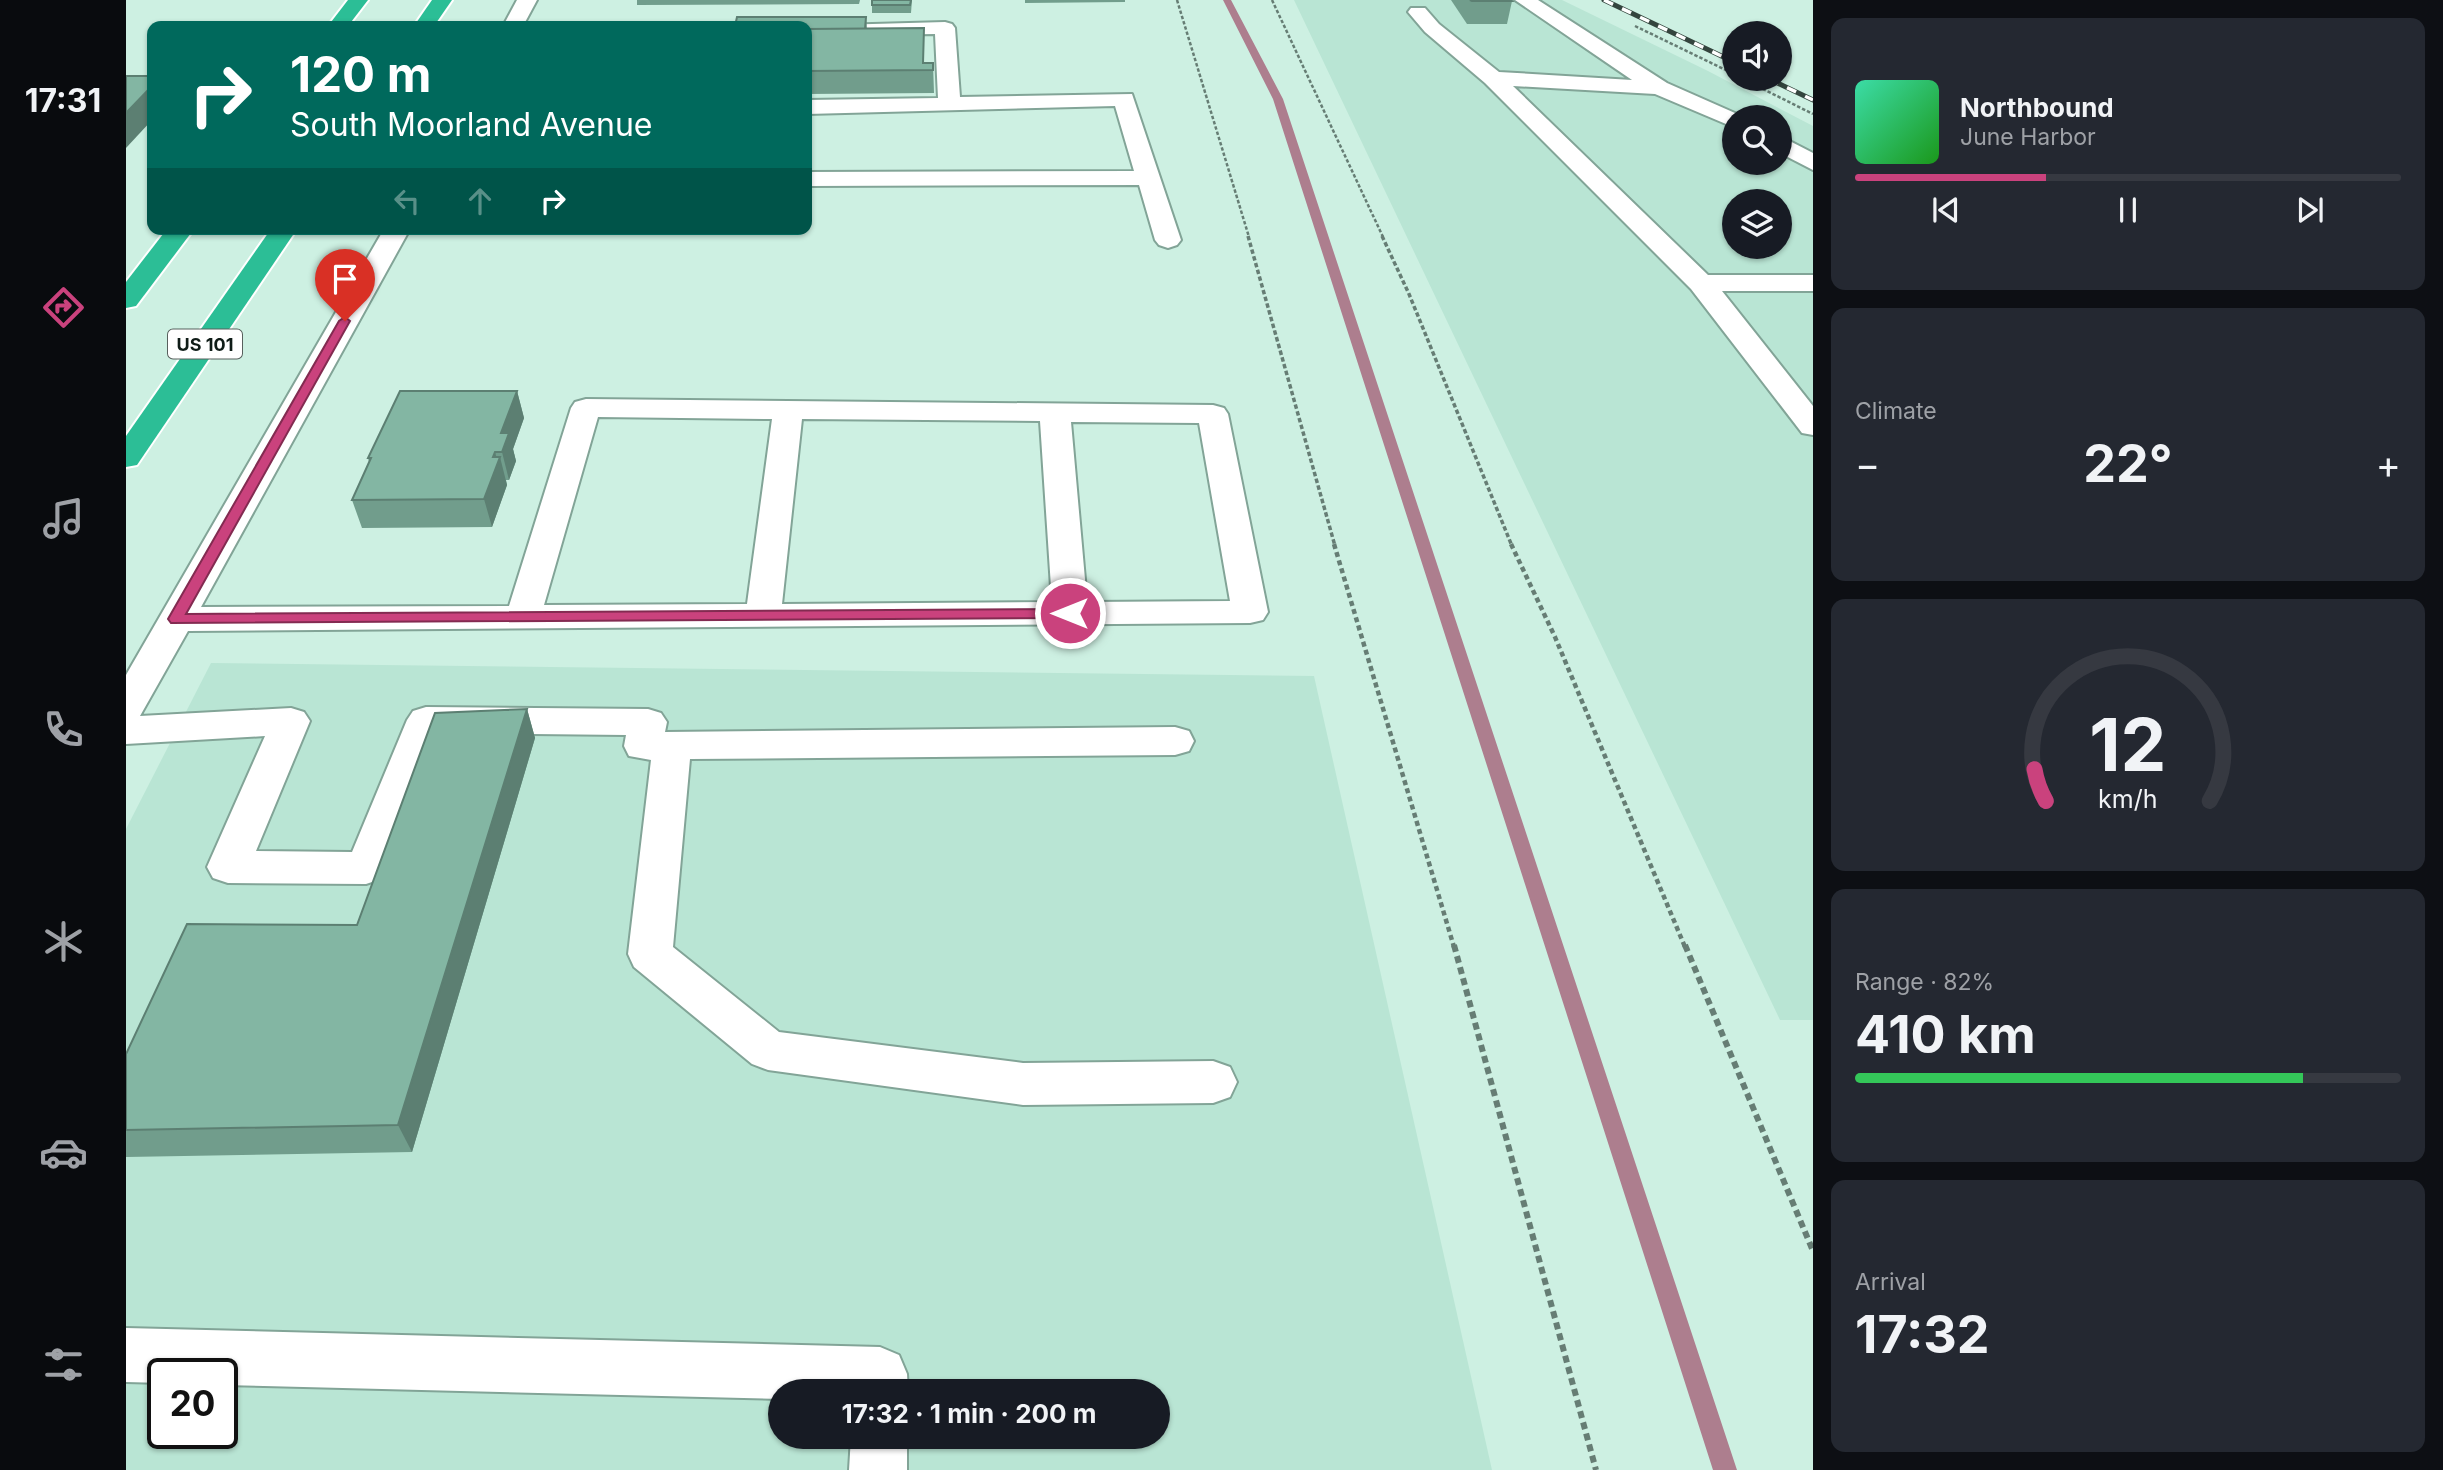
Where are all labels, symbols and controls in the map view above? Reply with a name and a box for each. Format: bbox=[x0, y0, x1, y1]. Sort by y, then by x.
map controls bbox=[1722, 21, 1792, 259]
button: sound bbox=[1722, 21, 1792, 91]
text: 120 m bbox=[290, 45, 431, 104]
icon: right bbox=[175, 49, 266, 140]
text: 17:31 bbox=[25, 81, 101, 120]
text: Northbound bbox=[1960, 92, 2114, 123]
text: South Moorland Avenue bbox=[290, 105, 652, 144]
button: search bbox=[1722, 105, 1792, 175]
text: June Harbor bbox=[1960, 123, 2096, 151]
icon: left bbox=[388, 182, 426, 220]
icon: ahead bbox=[461, 182, 499, 220]
icon: right bbox=[534, 182, 572, 220]
button: layers bbox=[1722, 189, 1792, 259]
icon: previous bbox=[1927, 191, 1965, 229]
icon: pause bbox=[2109, 191, 2147, 229]
icon: next bbox=[2291, 191, 2329, 229]
pin bbox=[315, 249, 375, 321]
icon: arrive bbox=[326, 260, 364, 298]
icon: directions bbox=[39, 283, 88, 332]
road number: US 101 bbox=[168, 330, 242, 358]
text: Climate bbox=[1855, 397, 1937, 425]
text: 22° bbox=[2083, 432, 2173, 495]
text: − bbox=[1855, 441, 1880, 487]
text: + bbox=[2376, 441, 2401, 487]
icon: music bbox=[39, 494, 88, 543]
position arrow bbox=[1033, 576, 1107, 650]
text: 12 bbox=[2089, 700, 2167, 789]
icon: phone bbox=[39, 705, 88, 754]
text: km/h bbox=[2098, 784, 2158, 814]
icon: climate bbox=[39, 917, 88, 966]
text: Range · 82% bbox=[1855, 968, 1994, 996]
text: 410 km bbox=[1855, 1003, 2036, 1066]
icon: car bbox=[39, 1128, 88, 1177]
text: Arrival bbox=[1855, 1268, 1926, 1296]
text: 17:32 bbox=[1855, 1303, 1990, 1366]
icon: filters bbox=[39, 1340, 88, 1389]
speed limit sign: 20 bbox=[147, 1358, 238, 1449]
text: 17:32 · 1 min · 200 m bbox=[842, 1398, 1096, 1429]

